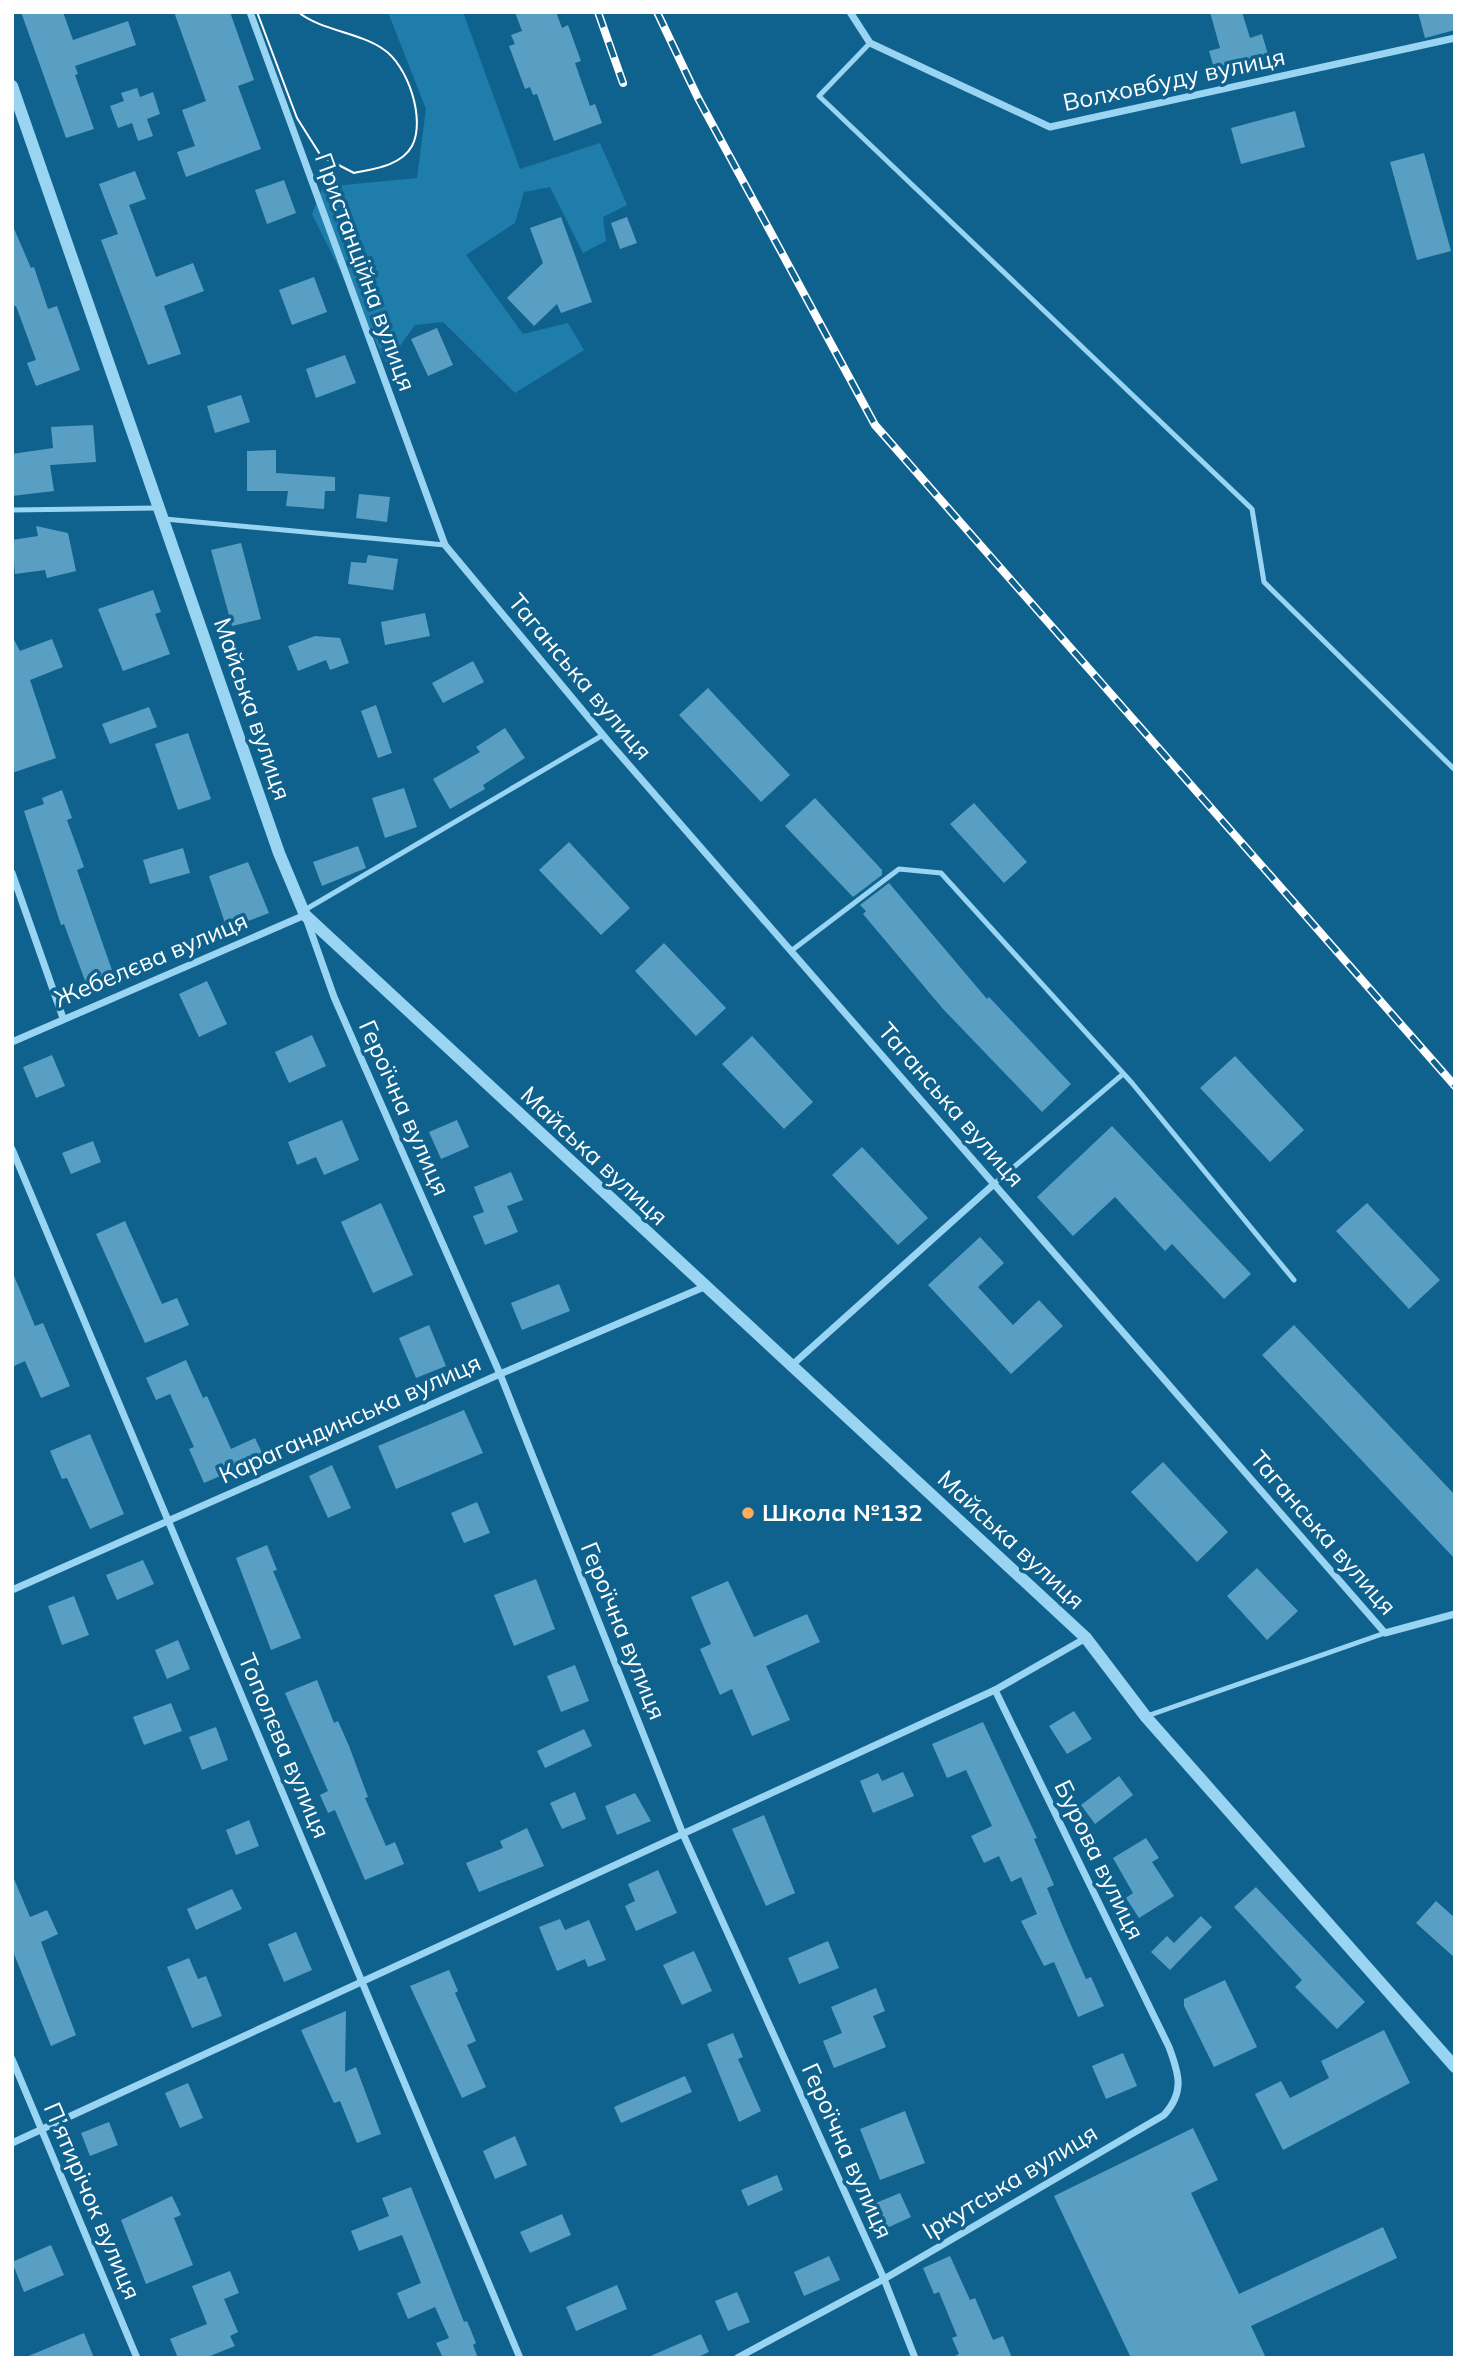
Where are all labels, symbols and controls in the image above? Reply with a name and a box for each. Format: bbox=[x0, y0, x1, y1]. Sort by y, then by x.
street label: Волховбуду вулиця bbox=[1060, 41, 1288, 117]
street label: Пристанційна вулиця bbox=[309, 148, 423, 395]
street label: Таганська вулиця bbox=[502, 587, 659, 766]
street label: Майська вулиця bbox=[208, 614, 298, 804]
street label: Жебелєва вулиця bbox=[49, 905, 252, 1013]
street label: Героїчна вулиця bbox=[353, 1015, 457, 1200]
street label: Таганська вулиця bbox=[872, 1016, 1031, 1193]
street label: Майська вулиця bbox=[515, 1079, 675, 1231]
street label: Карагандинська вулиця bbox=[214, 1347, 485, 1489]
street label: Таганська вулиця bbox=[1244, 1444, 1403, 1621]
street label: Майська вулиця bbox=[932, 1463, 1092, 1615]
place label: Школа №132 bbox=[762, 1497, 923, 1527]
marker: Школа №132 bbox=[740, 1505, 756, 1521]
street label: Героїчна вулиця bbox=[575, 1537, 673, 1724]
street label: Тополєва вулиця bbox=[233, 1649, 337, 1842]
street label: Бурова вулиця bbox=[1048, 1775, 1152, 1944]
street label: Героїчна вулиця bbox=[796, 2058, 900, 2243]
street label: П’ятирічок вулиця bbox=[38, 2097, 148, 2304]
street label: Іркутська вулиця bbox=[917, 2117, 1102, 2245]

